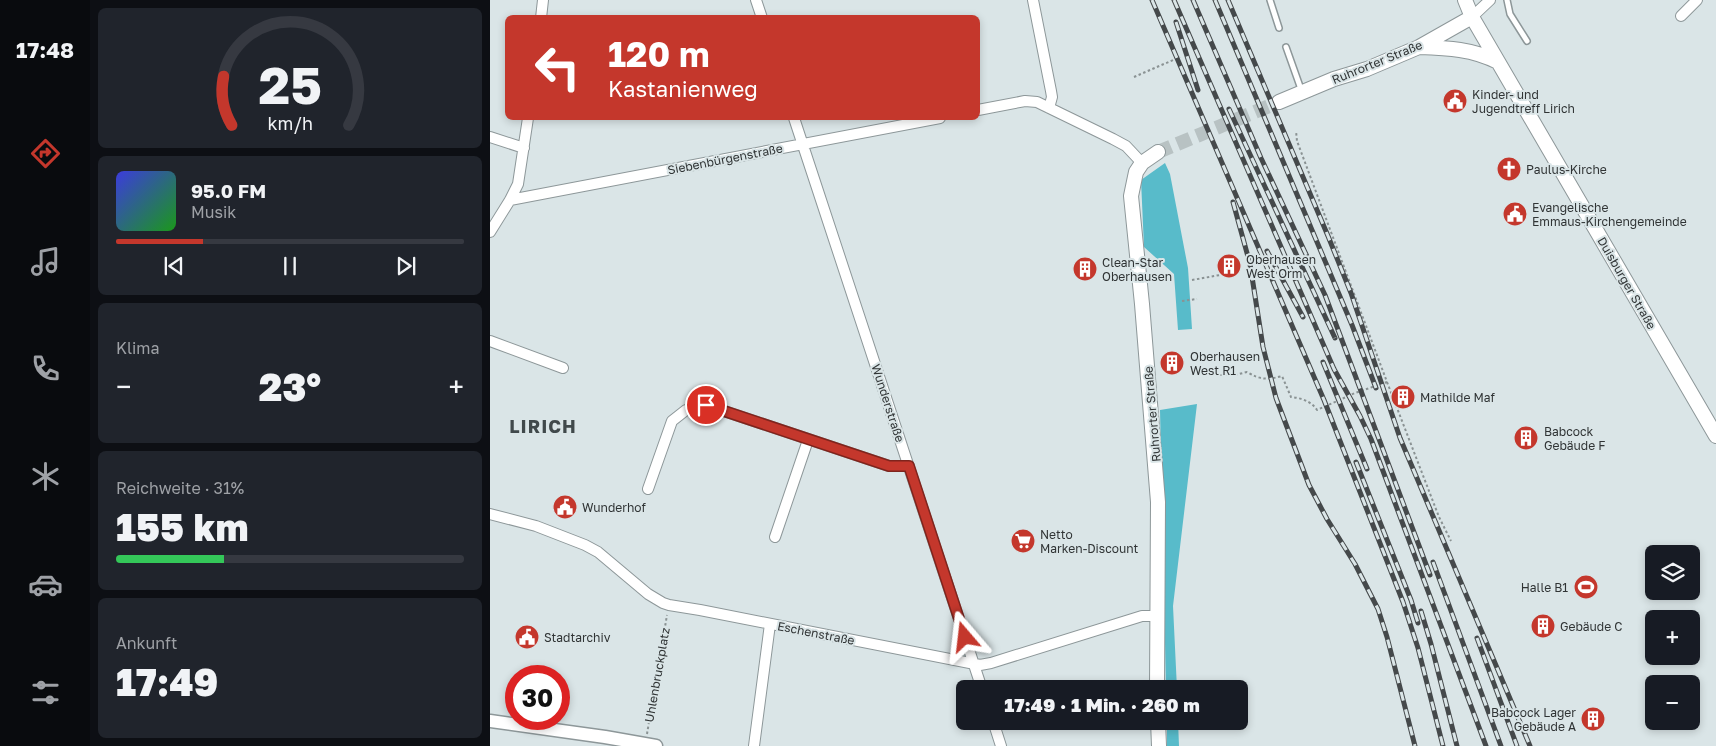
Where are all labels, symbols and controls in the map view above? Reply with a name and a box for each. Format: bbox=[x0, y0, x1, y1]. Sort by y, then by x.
text: 120 m bbox=[608, 33, 710, 75]
icon: left bbox=[525, 35, 590, 100]
text: 17:48 bbox=[16, 36, 74, 63]
street label: Ruhrorter Straße bbox=[1330, 37, 1424, 87]
text: 25 bbox=[258, 53, 322, 115]
text: Kastanienweg bbox=[608, 75, 758, 102]
place label: Kinder- und Jugendtreff Lirich bbox=[1472, 87, 1575, 116]
public building icon: Kinder- und Jugendtreff Lirich bbox=[1442, 88, 1468, 114]
text: km/h bbox=[267, 112, 313, 134]
icon: directions bbox=[28, 136, 63, 171]
street label: Siebenbürgenstraße bbox=[666, 140, 784, 178]
church icon: Paulus-Kirche bbox=[1496, 156, 1522, 182]
place label: Paulus-Kirche bbox=[1526, 162, 1607, 177]
text: 95.0 FM bbox=[191, 179, 266, 202]
place label: Evangelische Emmaus-Kirchengemeinde bbox=[1532, 200, 1687, 229]
public building icon: Evangelische Emmaus-Kirchengemeinde bbox=[1502, 201, 1528, 227]
text: Musik bbox=[191, 202, 236, 222]
street label: Duisburger Straße bbox=[1595, 234, 1660, 332]
icon: music bbox=[28, 244, 63, 279]
icon: previous bbox=[160, 252, 188, 280]
icon: pause bbox=[276, 252, 304, 280]
icon: next bbox=[392, 252, 420, 280]
place label: Oberhausen West Orm bbox=[1246, 252, 1316, 281]
building icon: Oberhausen West Orm bbox=[1216, 253, 1242, 279]
place label: Clean-Star Oberhausen bbox=[1102, 255, 1172, 284]
building icon: Clean-Star Oberhausen bbox=[1072, 256, 1098, 282]
text: Klima bbox=[116, 338, 160, 358]
place label: Oberhausen West R1 bbox=[1190, 349, 1260, 378]
building icon: Oberhausen West R1 bbox=[1159, 350, 1185, 376]
icon: phone bbox=[28, 351, 63, 386]
street label: Wunderstraße bbox=[868, 362, 908, 444]
text: 23° bbox=[259, 364, 321, 409]
street label: Ruhrorter Straße bbox=[1140, 365, 1164, 463]
text: − bbox=[116, 370, 131, 403]
text: + bbox=[449, 370, 464, 403]
pin bbox=[685, 384, 727, 426]
building icon: Mathilde Maf bbox=[1390, 384, 1416, 410]
place label: Mathilde Maf bbox=[1420, 390, 1496, 405]
icon: arrive bbox=[692, 391, 720, 419]
district label: LIRICH bbox=[509, 415, 577, 437]
place label: Babcock Gebäude F bbox=[1544, 424, 1605, 453]
building icon: Babcock Gebäude F bbox=[1513, 425, 1539, 451]
icon: climate bbox=[28, 459, 63, 494]
text: Reichweite · 31% bbox=[116, 478, 244, 498]
public building icon: Wunderhof bbox=[552, 494, 578, 520]
place label: Wunderhof bbox=[582, 500, 646, 515]
text: 155 km bbox=[116, 504, 248, 549]
place label: Netto Marken-Discount bbox=[1040, 527, 1138, 556]
supermarket icon: Netto Marken-Discount bbox=[1010, 528, 1036, 554]
map controls bbox=[1645, 545, 1700, 730]
button: layers bbox=[1645, 545, 1700, 600]
icon: car bbox=[28, 567, 63, 602]
sports icon: Halle B1 bbox=[1573, 574, 1599, 600]
place label: Halle B1 bbox=[1521, 580, 1568, 595]
position arrow bbox=[938, 610, 990, 662]
button: + bbox=[1645, 610, 1700, 665]
building icon: Gebäude C bbox=[1530, 613, 1556, 639]
street label: Eschenstraße bbox=[776, 618, 856, 648]
place label: Gebäude C bbox=[1560, 619, 1622, 634]
public building icon: Stadtarchiv bbox=[514, 624, 540, 650]
street label: Uhlenbruckplatz bbox=[641, 626, 673, 724]
place label: Stadtarchiv bbox=[544, 630, 611, 645]
text: Ankunft bbox=[116, 633, 178, 653]
text: 17:49 bbox=[116, 659, 218, 704]
speed limit sign: 30 bbox=[505, 665, 570, 730]
icon: filters bbox=[28, 675, 63, 710]
button: − bbox=[1645, 675, 1700, 730]
text: 17:49 · 1 Min. · 260 m bbox=[1004, 693, 1200, 716]
place label: Babcock Lager Gebäude A bbox=[1491, 705, 1576, 734]
building icon: Babcock Lager Gebäude A bbox=[1580, 706, 1606, 732]

